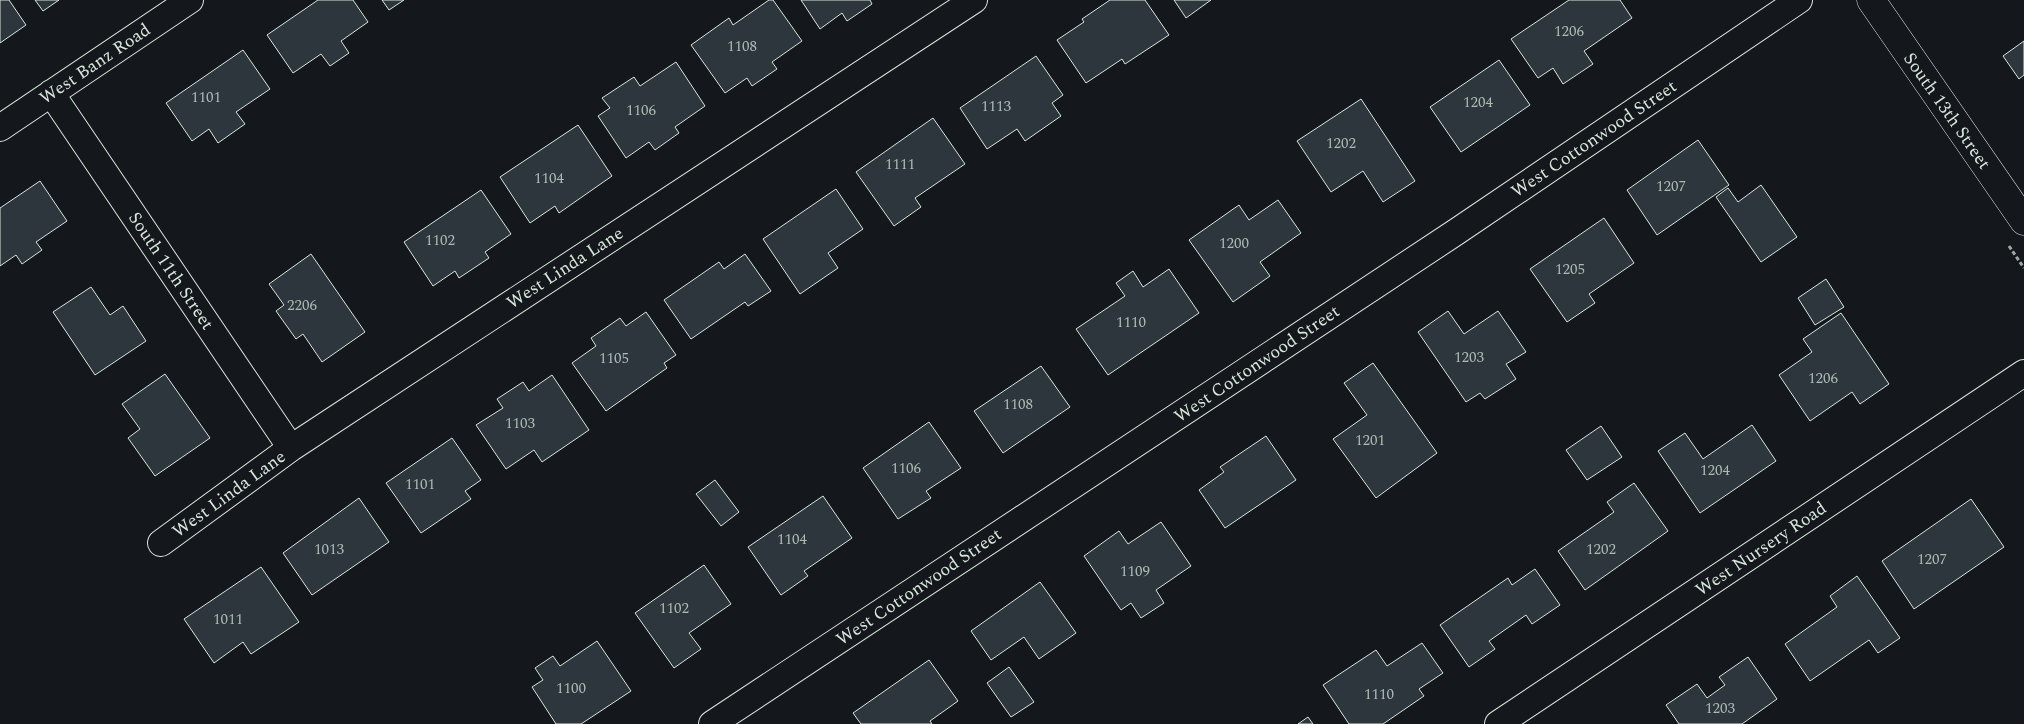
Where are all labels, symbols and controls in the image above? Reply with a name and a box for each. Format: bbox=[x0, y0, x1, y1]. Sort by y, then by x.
street label: West Banz Road bbox=[34, 17, 156, 111]
house number: 1206 bbox=[1554, 20, 1584, 43]
house number: 1108 bbox=[727, 35, 757, 58]
street label: South 13th Street bbox=[1896, 47, 1998, 175]
street label: West Cottonwood Street bbox=[1506, 73, 1682, 205]
house number: 1101 bbox=[191, 86, 221, 109]
house number: 1204 bbox=[1463, 91, 1493, 114]
house number: 1113 bbox=[981, 95, 1011, 118]
house number: 1106 bbox=[626, 99, 656, 122]
house number: 1202 bbox=[1326, 132, 1356, 155]
house number: 1111 bbox=[885, 153, 915, 176]
house number: 1104 bbox=[534, 167, 564, 190]
house number: 1207 bbox=[1656, 175, 1686, 198]
street label: South 11th Street bbox=[121, 206, 221, 336]
street label: West Linda Lane bbox=[501, 220, 629, 316]
house number: 1102 bbox=[425, 229, 455, 252]
house number: 1200 bbox=[1219, 232, 1249, 255]
house number: 1205 bbox=[1555, 258, 1585, 281]
house number: 2206 bbox=[287, 294, 317, 317]
street label: West Cottonwood Street bbox=[1169, 298, 1345, 430]
house number: 1110 bbox=[1116, 311, 1146, 334]
house number: 1203 bbox=[1454, 346, 1484, 369]
house number: 1105 bbox=[599, 347, 629, 370]
house number: 1206 bbox=[1808, 367, 1838, 390]
house number: 1108 bbox=[1003, 393, 1033, 416]
house number: 1103 bbox=[505, 412, 535, 435]
house number: 1201 bbox=[1355, 429, 1385, 452]
street label: West Linda Lane bbox=[167, 443, 291, 545]
house number: 1106 bbox=[891, 457, 921, 480]
house number: 1204 bbox=[1700, 459, 1730, 482]
house number: 1101 bbox=[405, 473, 435, 496]
street label: West Nursery Road bbox=[1690, 495, 1832, 603]
street label: West Cottonwood Street bbox=[831, 521, 1007, 653]
house number: 1104 bbox=[777, 528, 807, 551]
house number: 1013 bbox=[314, 538, 344, 561]
house number: 1202 bbox=[1586, 538, 1616, 561]
house number: 1207 bbox=[1917, 548, 1947, 571]
house number: 1109 bbox=[1120, 560, 1150, 583]
house number: 1102 bbox=[659, 597, 689, 620]
house number: 1011 bbox=[213, 608, 243, 631]
house number: 1100 bbox=[556, 677, 586, 700]
house number: 1110 bbox=[1364, 683, 1394, 706]
house number: 1203 bbox=[1705, 697, 1735, 720]

